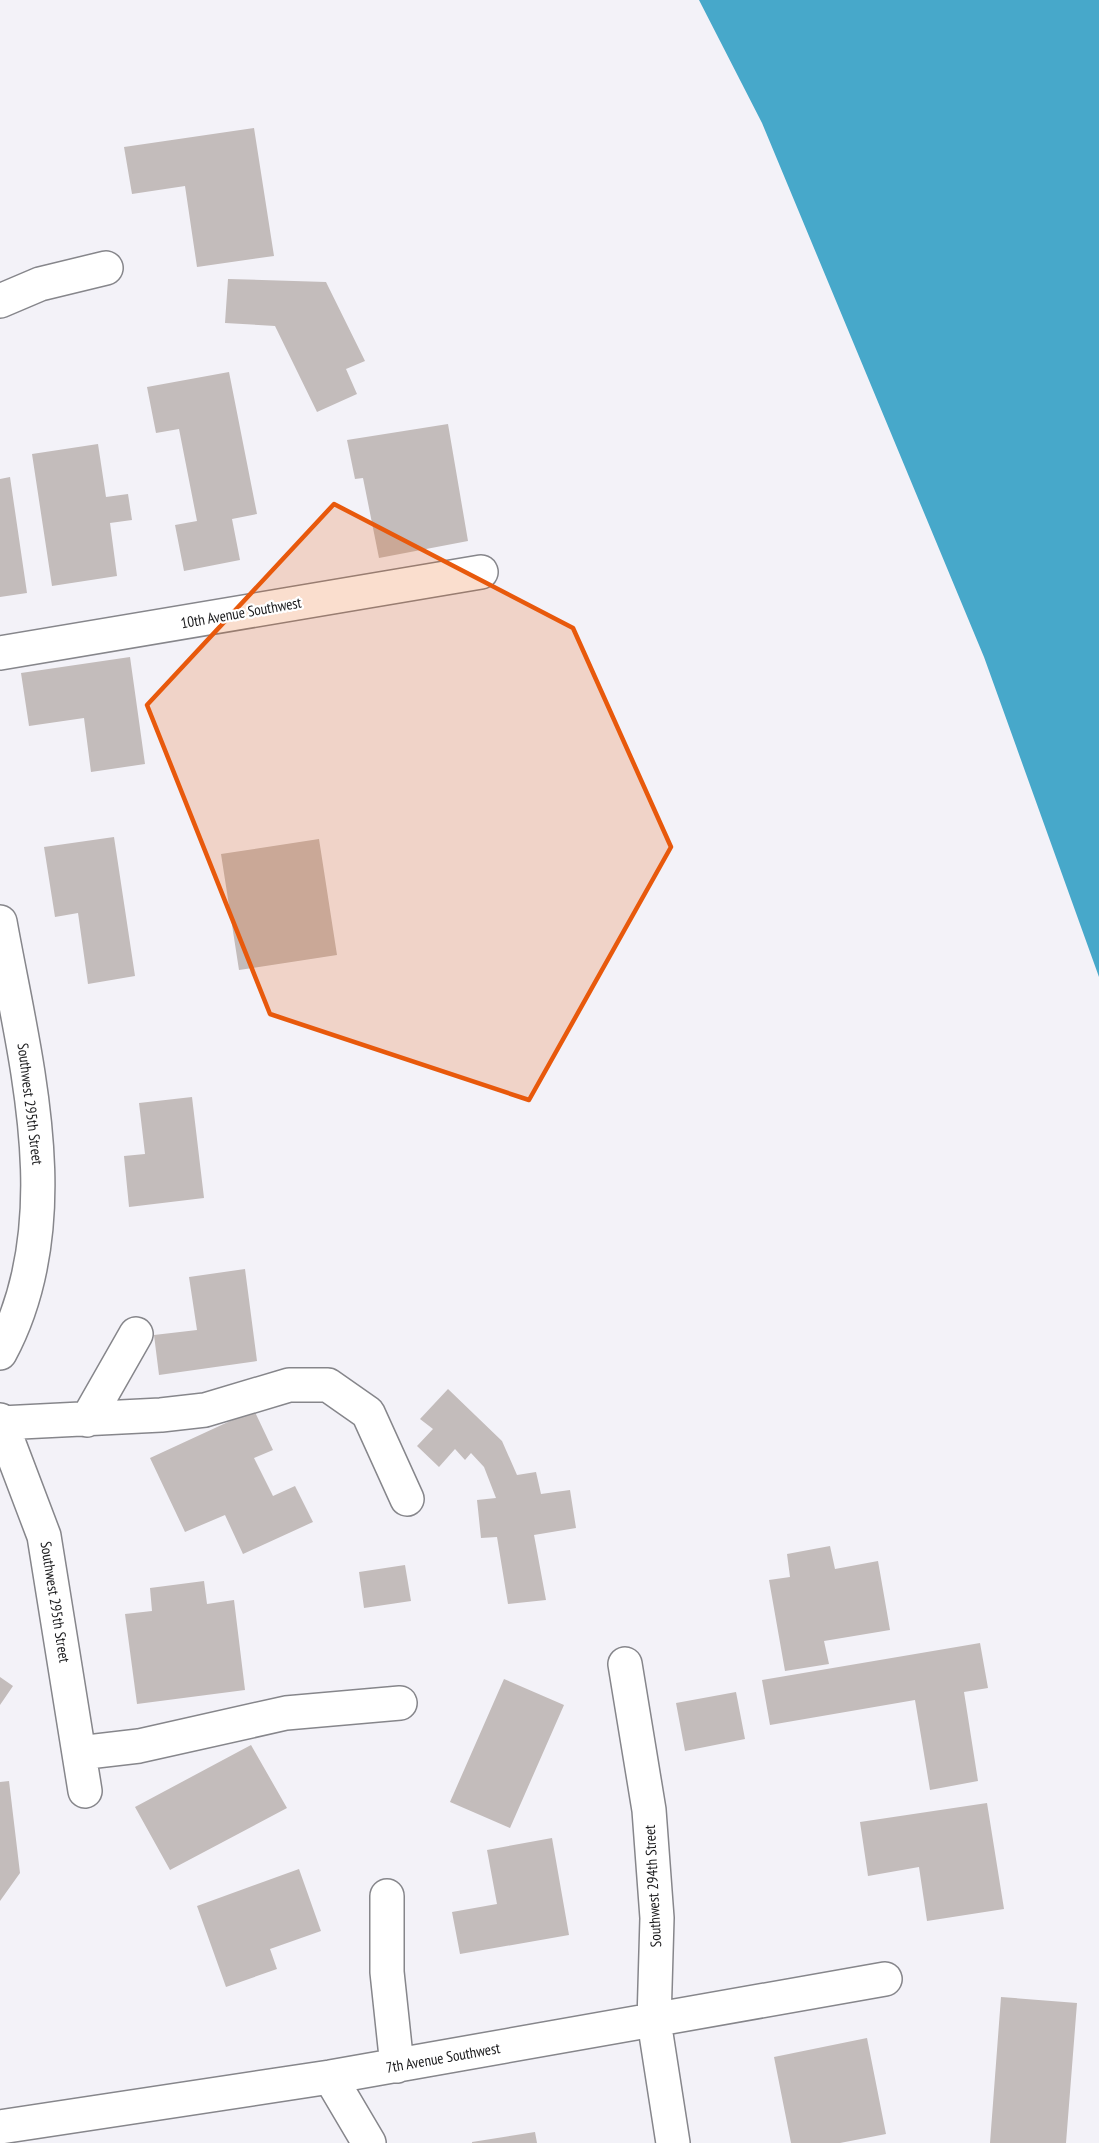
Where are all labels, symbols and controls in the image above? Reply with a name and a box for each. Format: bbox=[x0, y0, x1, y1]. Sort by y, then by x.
street label: 10th Avenue Southwest bbox=[179, 593, 303, 632]
street label: Southwest 295th Street bbox=[14, 1042, 47, 1166]
street label: Southwest 295th Street bbox=[37, 1540, 74, 1664]
street label: Southwest 294th Street bbox=[640, 1824, 665, 1948]
street label: 7th Avenue Southwest bbox=[384, 2038, 501, 2077]

